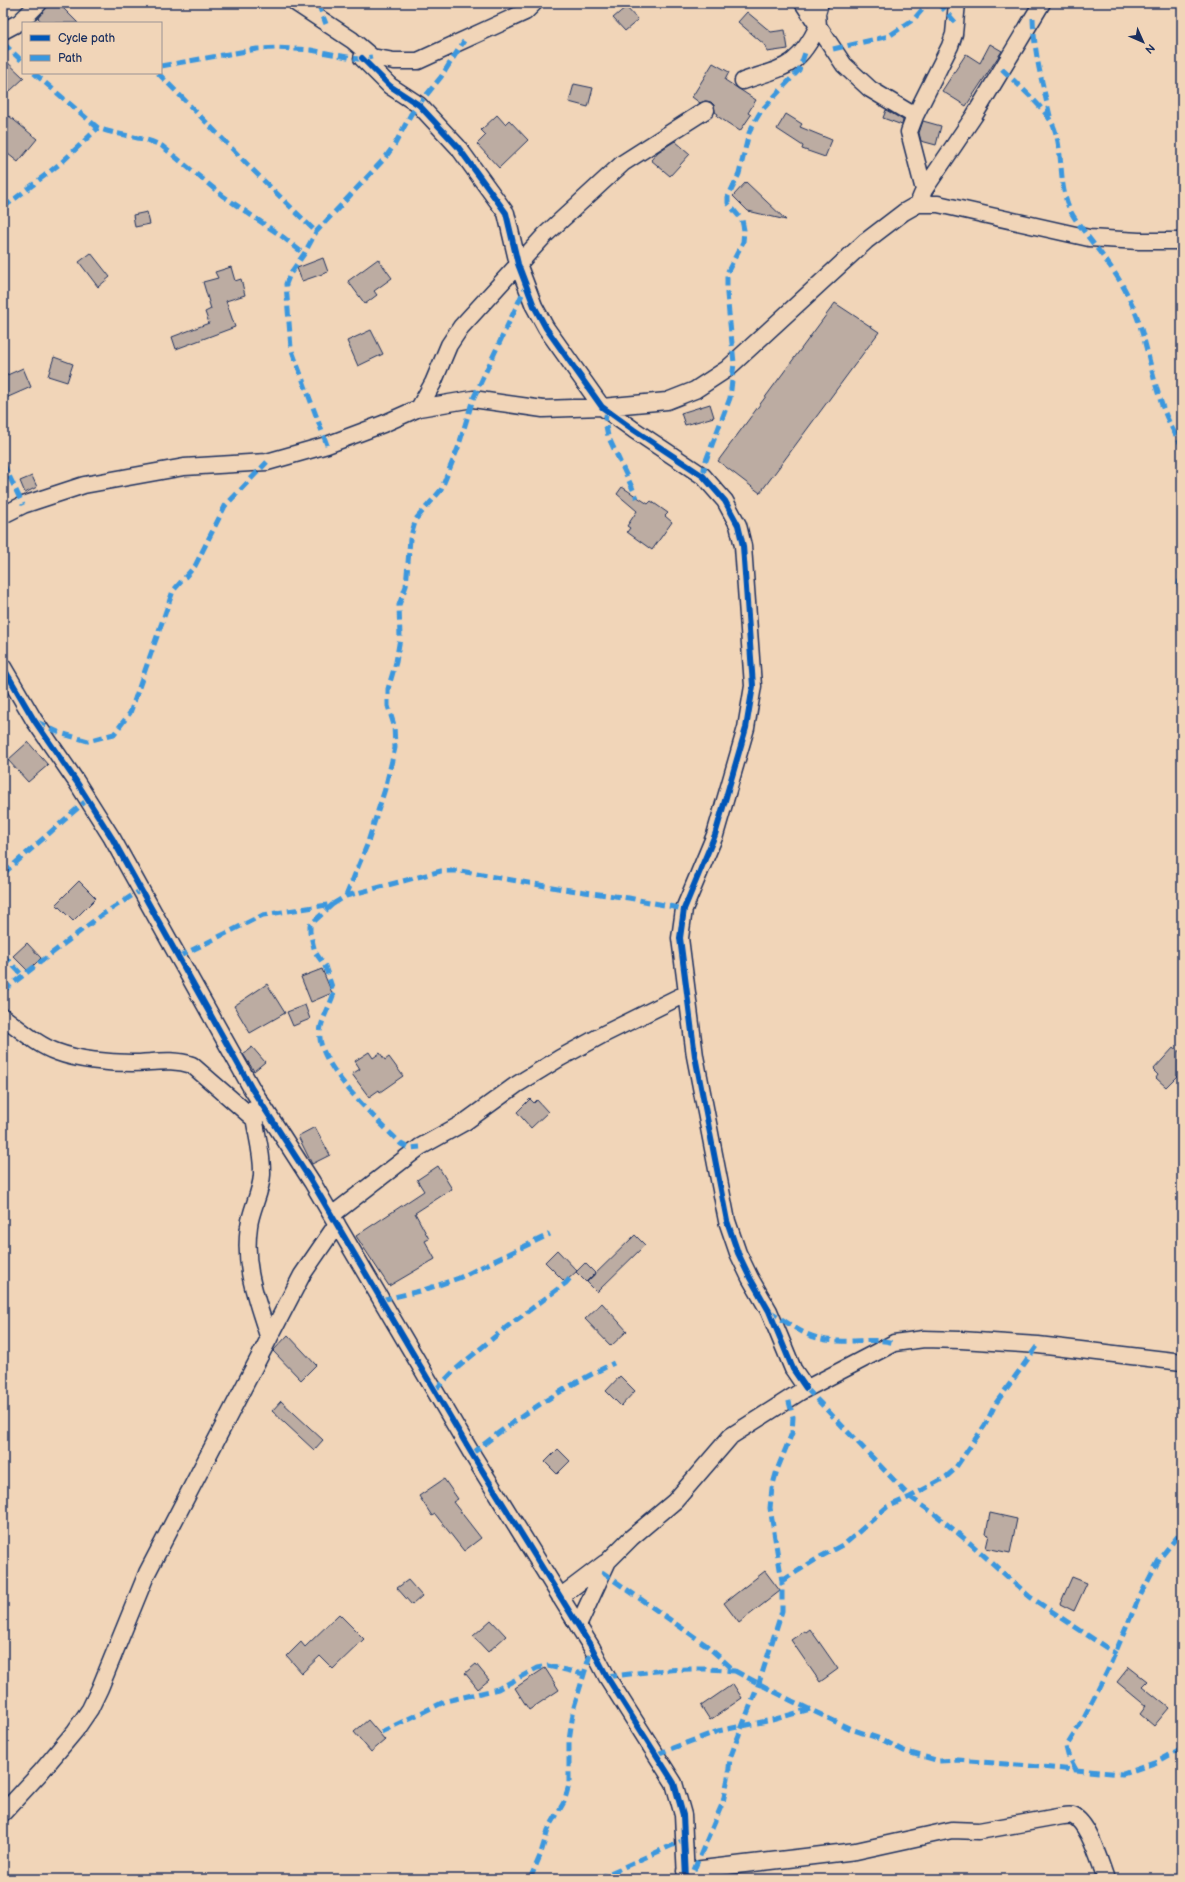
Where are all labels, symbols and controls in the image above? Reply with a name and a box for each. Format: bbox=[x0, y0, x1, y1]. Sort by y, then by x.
legend bbox=[22, 22, 162, 74]
north arrow bbox=[1123, 22, 1163, 62]
text: Cycle path bbox=[58, 31, 115, 46]
text: N bbox=[1142, 41, 1157, 56]
text: Path bbox=[58, 51, 83, 66]

